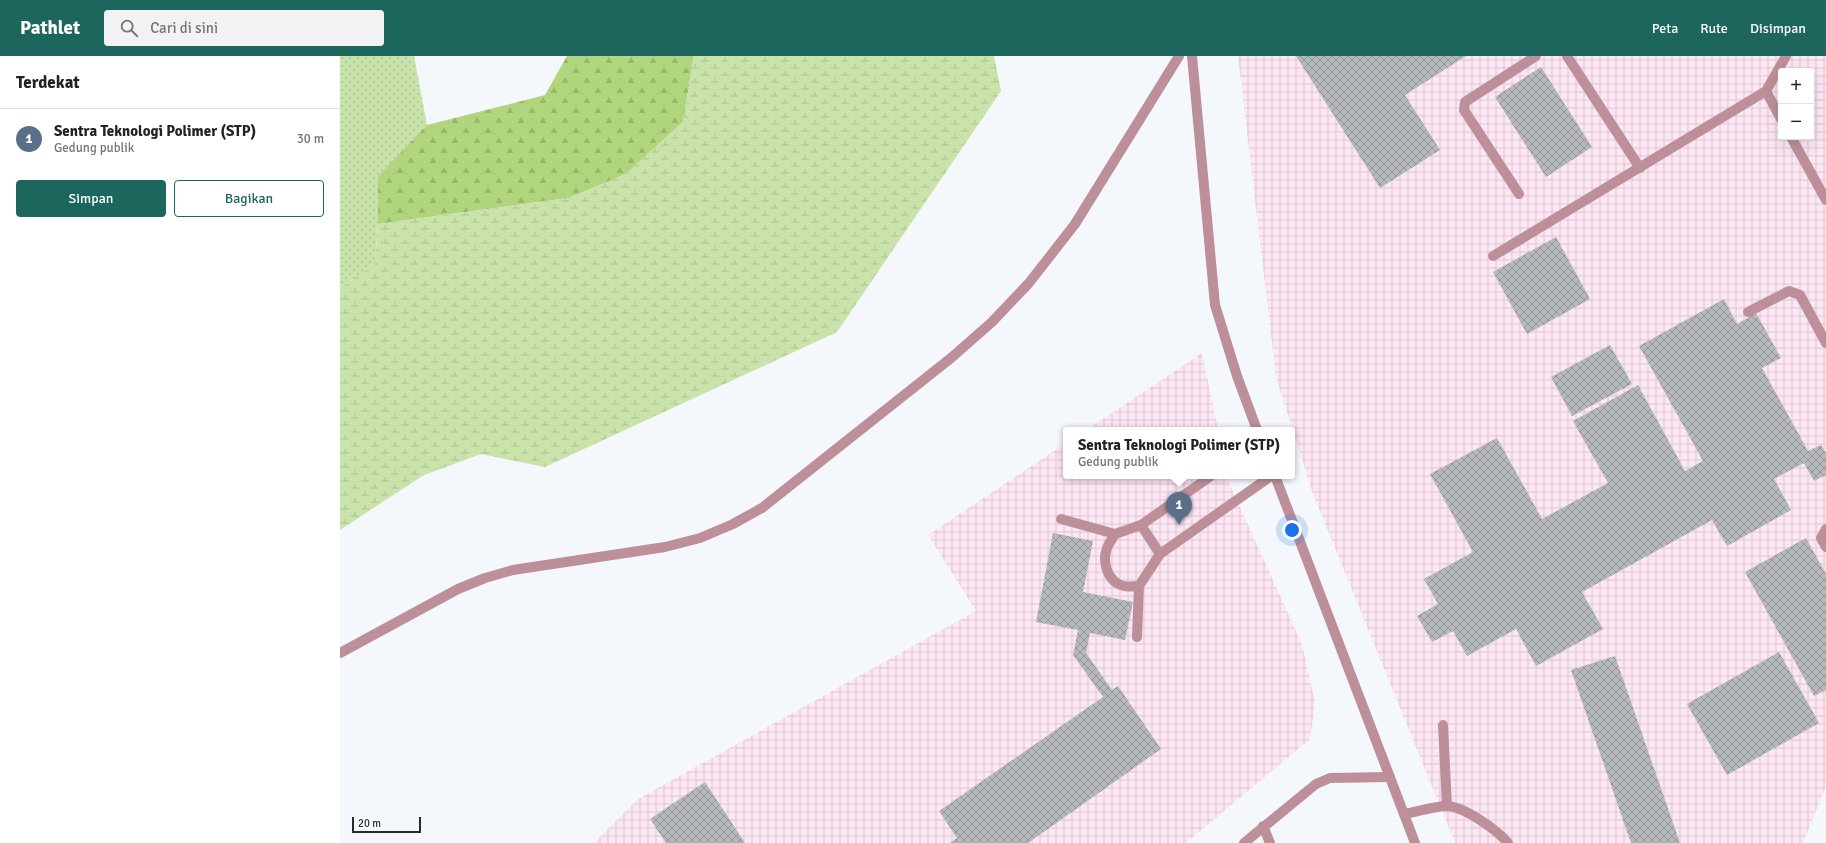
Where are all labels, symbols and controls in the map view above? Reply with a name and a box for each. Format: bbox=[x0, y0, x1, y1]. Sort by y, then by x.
search box bbox=[104, 10, 384, 46]
text: Pathlet bbox=[20, 16, 80, 40]
icon: search bbox=[118, 17, 140, 39]
text: Cari di sini bbox=[150, 19, 218, 37]
text: Peta bbox=[1652, 20, 1678, 37]
text: Rute bbox=[1700, 20, 1728, 37]
text: Disimpan bbox=[1750, 20, 1806, 37]
map controls bbox=[1778, 68, 1814, 140]
button: + bbox=[1778, 68, 1814, 104]
text: Terdekat bbox=[16, 72, 80, 93]
button: − bbox=[1778, 104, 1814, 140]
text: Sentra Teknologi Polimer (STP) bbox=[54, 122, 256, 140]
text: 1 bbox=[25, 131, 33, 147]
text: 30 m bbox=[297, 131, 324, 147]
text: Gedung publik bbox=[54, 140, 134, 156]
button: Simpan bbox=[16, 180, 166, 217]
button: Bagikan bbox=[174, 180, 324, 217]
popup bbox=[1063, 427, 1295, 479]
text: Sentra Teknologi Polimer (STP) bbox=[1078, 436, 1280, 454]
text: Gedung publik bbox=[1078, 454, 1158, 470]
pin: 1 bbox=[1166, 492, 1192, 525]
your location bbox=[1282, 520, 1302, 540]
scale bar bbox=[352, 815, 421, 834]
text: 20 m bbox=[358, 817, 381, 830]

